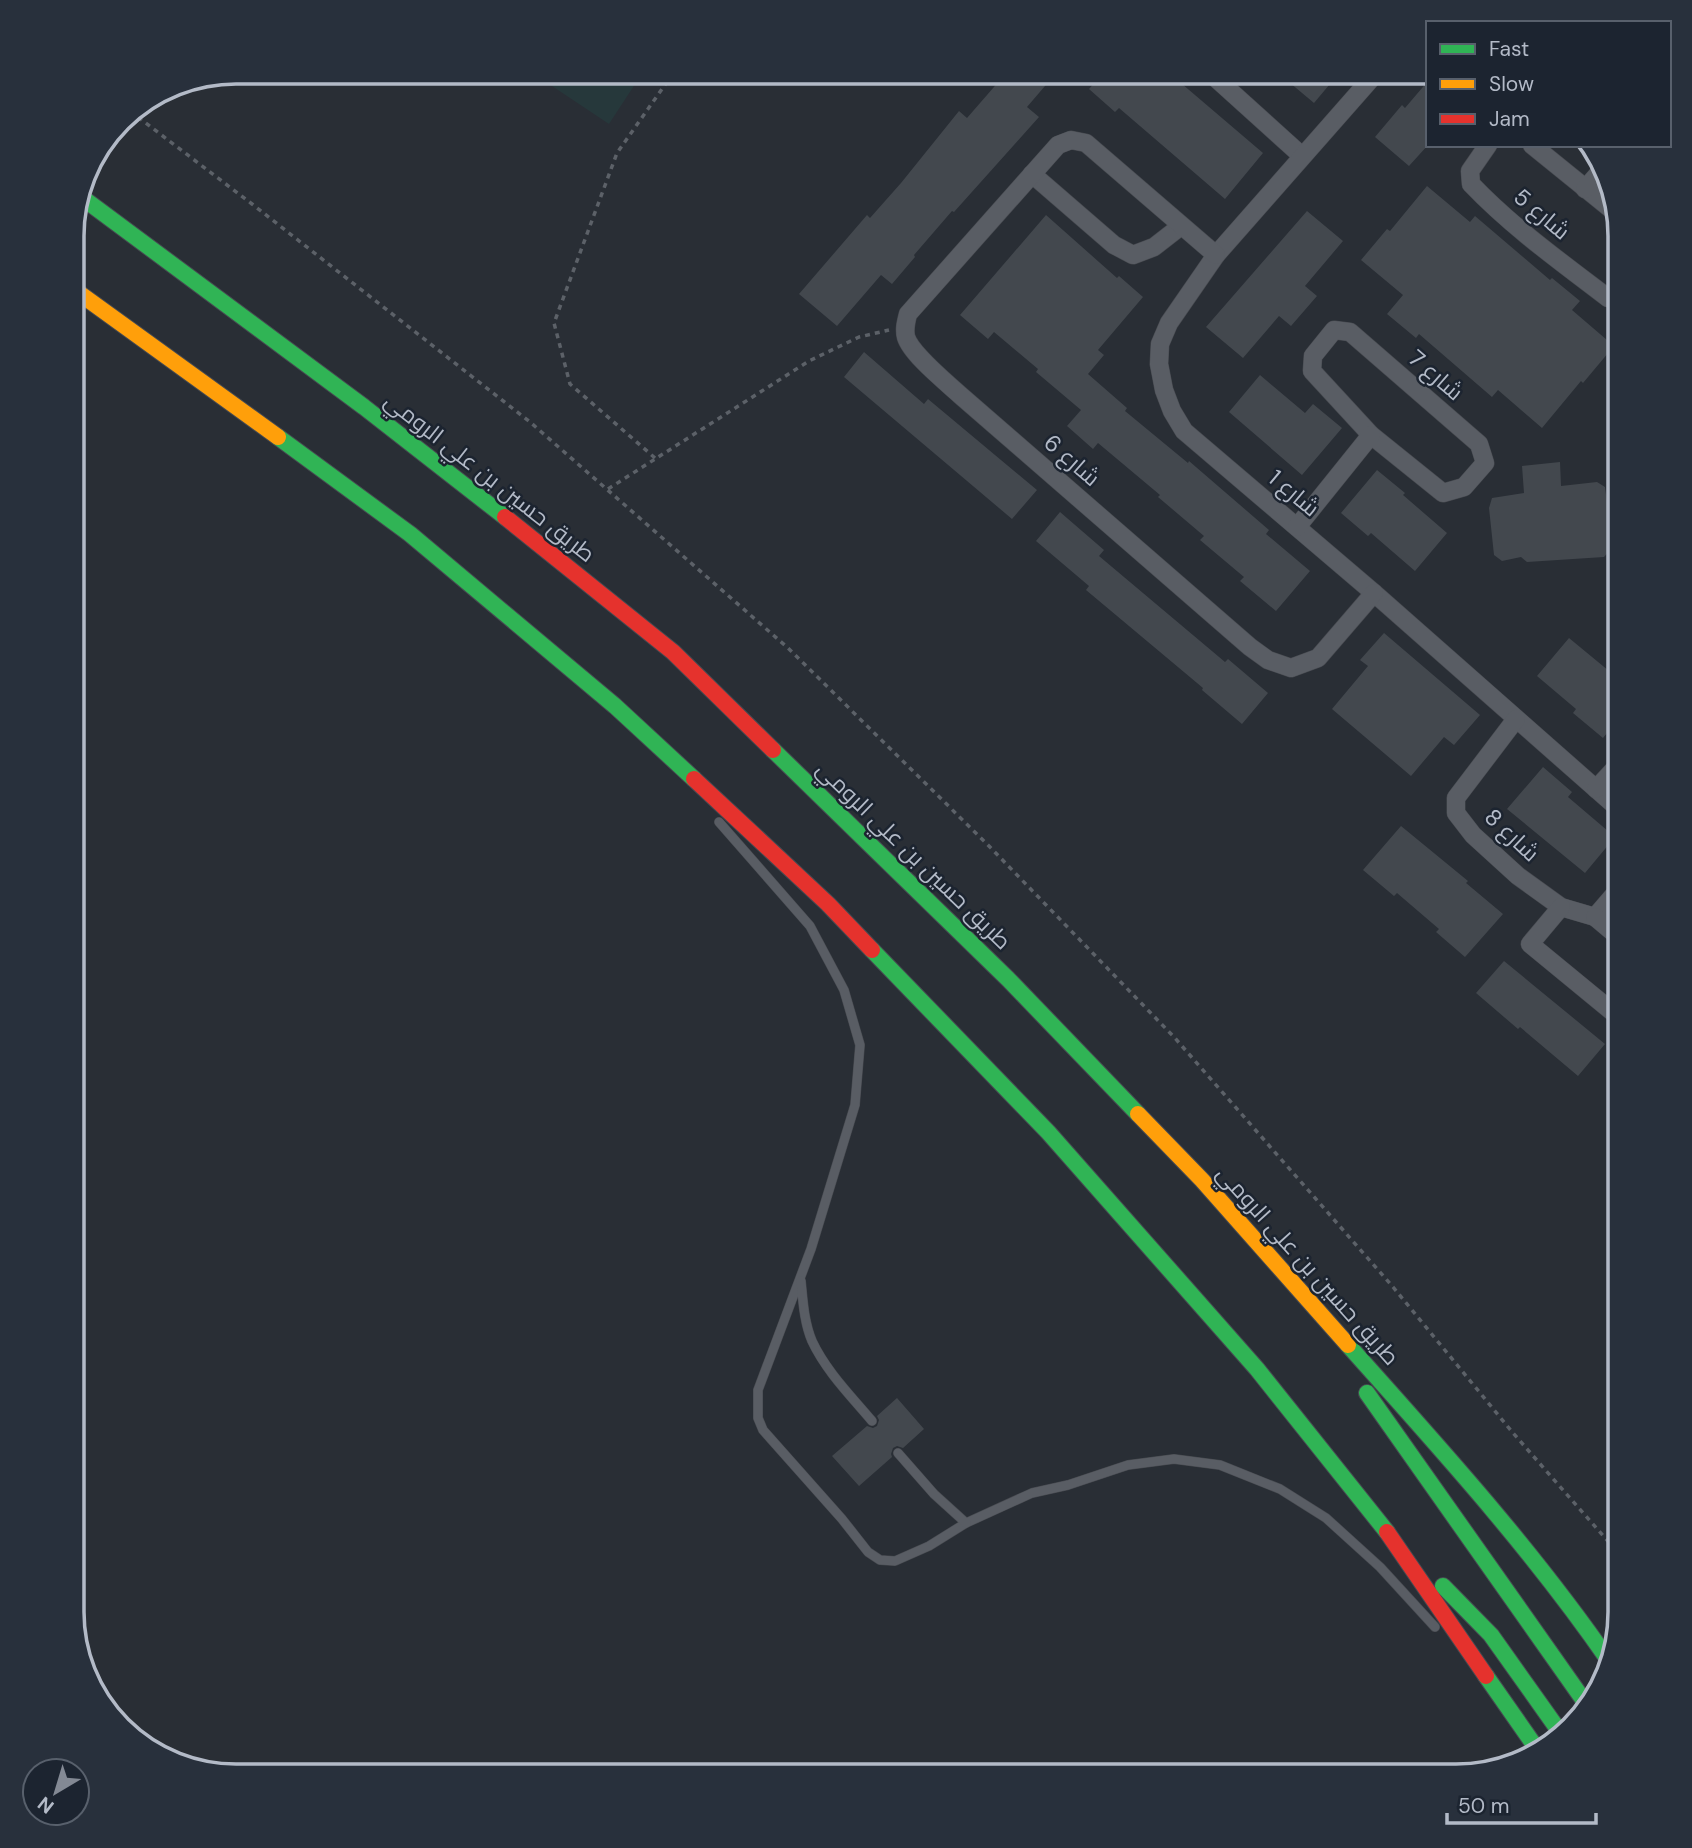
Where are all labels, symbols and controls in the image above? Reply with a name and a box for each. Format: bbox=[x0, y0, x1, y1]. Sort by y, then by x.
legend bbox=[1426, 21, 1671, 147]
text: Fast bbox=[1489, 35, 1529, 63]
text: Slow bbox=[1489, 70, 1534, 98]
text: Jam bbox=[1489, 105, 1530, 133]
street label: شارع 5 bbox=[1507, 182, 1576, 247]
street label: شارع 7 bbox=[1402, 343, 1470, 408]
street label: طريق حسين بن علي الرومي bbox=[377, 385, 601, 571]
street label: شارع 6 bbox=[1037, 427, 1106, 493]
street label: شارع 1 bbox=[1262, 463, 1326, 524]
street label: طريق حسين بن علي الرومي bbox=[808, 754, 1018, 958]
street label: شارع 8 bbox=[1477, 802, 1546, 869]
street label: طريق حسين بن علي الرومي bbox=[1208, 1159, 1406, 1373]
north arrow bbox=[21, 1757, 91, 1827]
scale bar bbox=[1447, 1782, 1596, 1826]
text: N bbox=[33, 1791, 59, 1819]
text: 50 m bbox=[1458, 1792, 1509, 1820]

